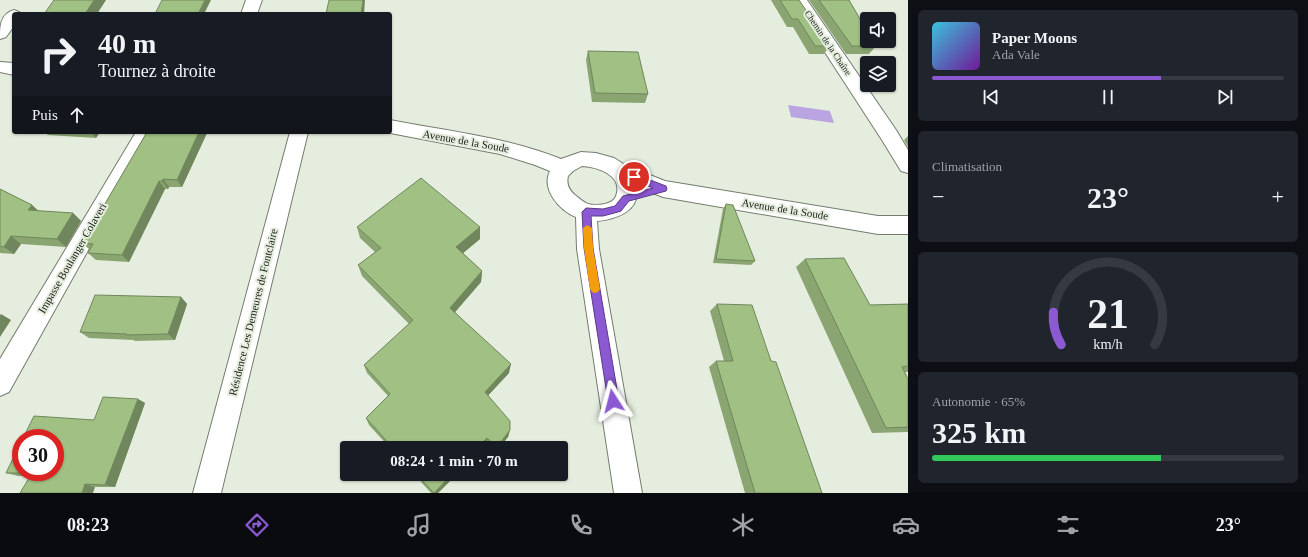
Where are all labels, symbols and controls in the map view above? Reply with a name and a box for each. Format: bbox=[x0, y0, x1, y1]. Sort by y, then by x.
street label: Chemin de la Chaîne bbox=[803, 9, 853, 77]
map controls bbox=[860, 12, 896, 92]
button: sound bbox=[860, 12, 896, 48]
icon: right bbox=[32, 28, 84, 80]
text: 40 m bbox=[98, 28, 156, 59]
text: Paper Moons bbox=[992, 30, 1077, 46]
text: Ada Vale bbox=[992, 47, 1040, 62]
button: layers bbox=[860, 56, 896, 92]
text: Tournez à droite bbox=[98, 61, 216, 81]
icon: previous bbox=[980, 86, 1002, 108]
icon: pause bbox=[1097, 86, 1119, 108]
icon: next bbox=[1214, 86, 1236, 108]
icon: ahead bbox=[66, 104, 88, 126]
text: Puis bbox=[32, 107, 58, 123]
street label: Avenue de la Soude bbox=[422, 127, 510, 155]
text: Climatisation bbox=[932, 159, 1002, 174]
pin bbox=[617, 160, 651, 194]
icon: arrive bbox=[623, 166, 645, 188]
text: 23° bbox=[1087, 181, 1129, 214]
text: − bbox=[932, 184, 944, 209]
text: + bbox=[1272, 184, 1284, 209]
street label: Avenue de la Soude bbox=[741, 196, 829, 222]
street label: Impasse Boulanger Colaveri bbox=[35, 201, 109, 315]
street label: Résidence Les Demeures de Fontclaire bbox=[226, 227, 280, 397]
text: 21 bbox=[1087, 291, 1129, 337]
text: km/h bbox=[1093, 335, 1123, 351]
position arrow bbox=[592, 380, 634, 422]
text: Autonomie · 65% bbox=[932, 394, 1025, 409]
text: 325 km bbox=[932, 416, 1026, 449]
speed limit sign: 30 bbox=[12, 429, 64, 481]
text: 08:24 · 1 min · 70 m bbox=[390, 453, 518, 469]
icon: directions bbox=[243, 511, 271, 539]
icon: music bbox=[405, 511, 433, 539]
icon: phone bbox=[567, 511, 595, 539]
icon: climate bbox=[729, 511, 757, 539]
icon: car bbox=[892, 511, 920, 539]
icon: filters bbox=[1054, 511, 1082, 539]
text: 08:23 bbox=[67, 515, 109, 535]
text: 23° bbox=[1216, 515, 1241, 535]

